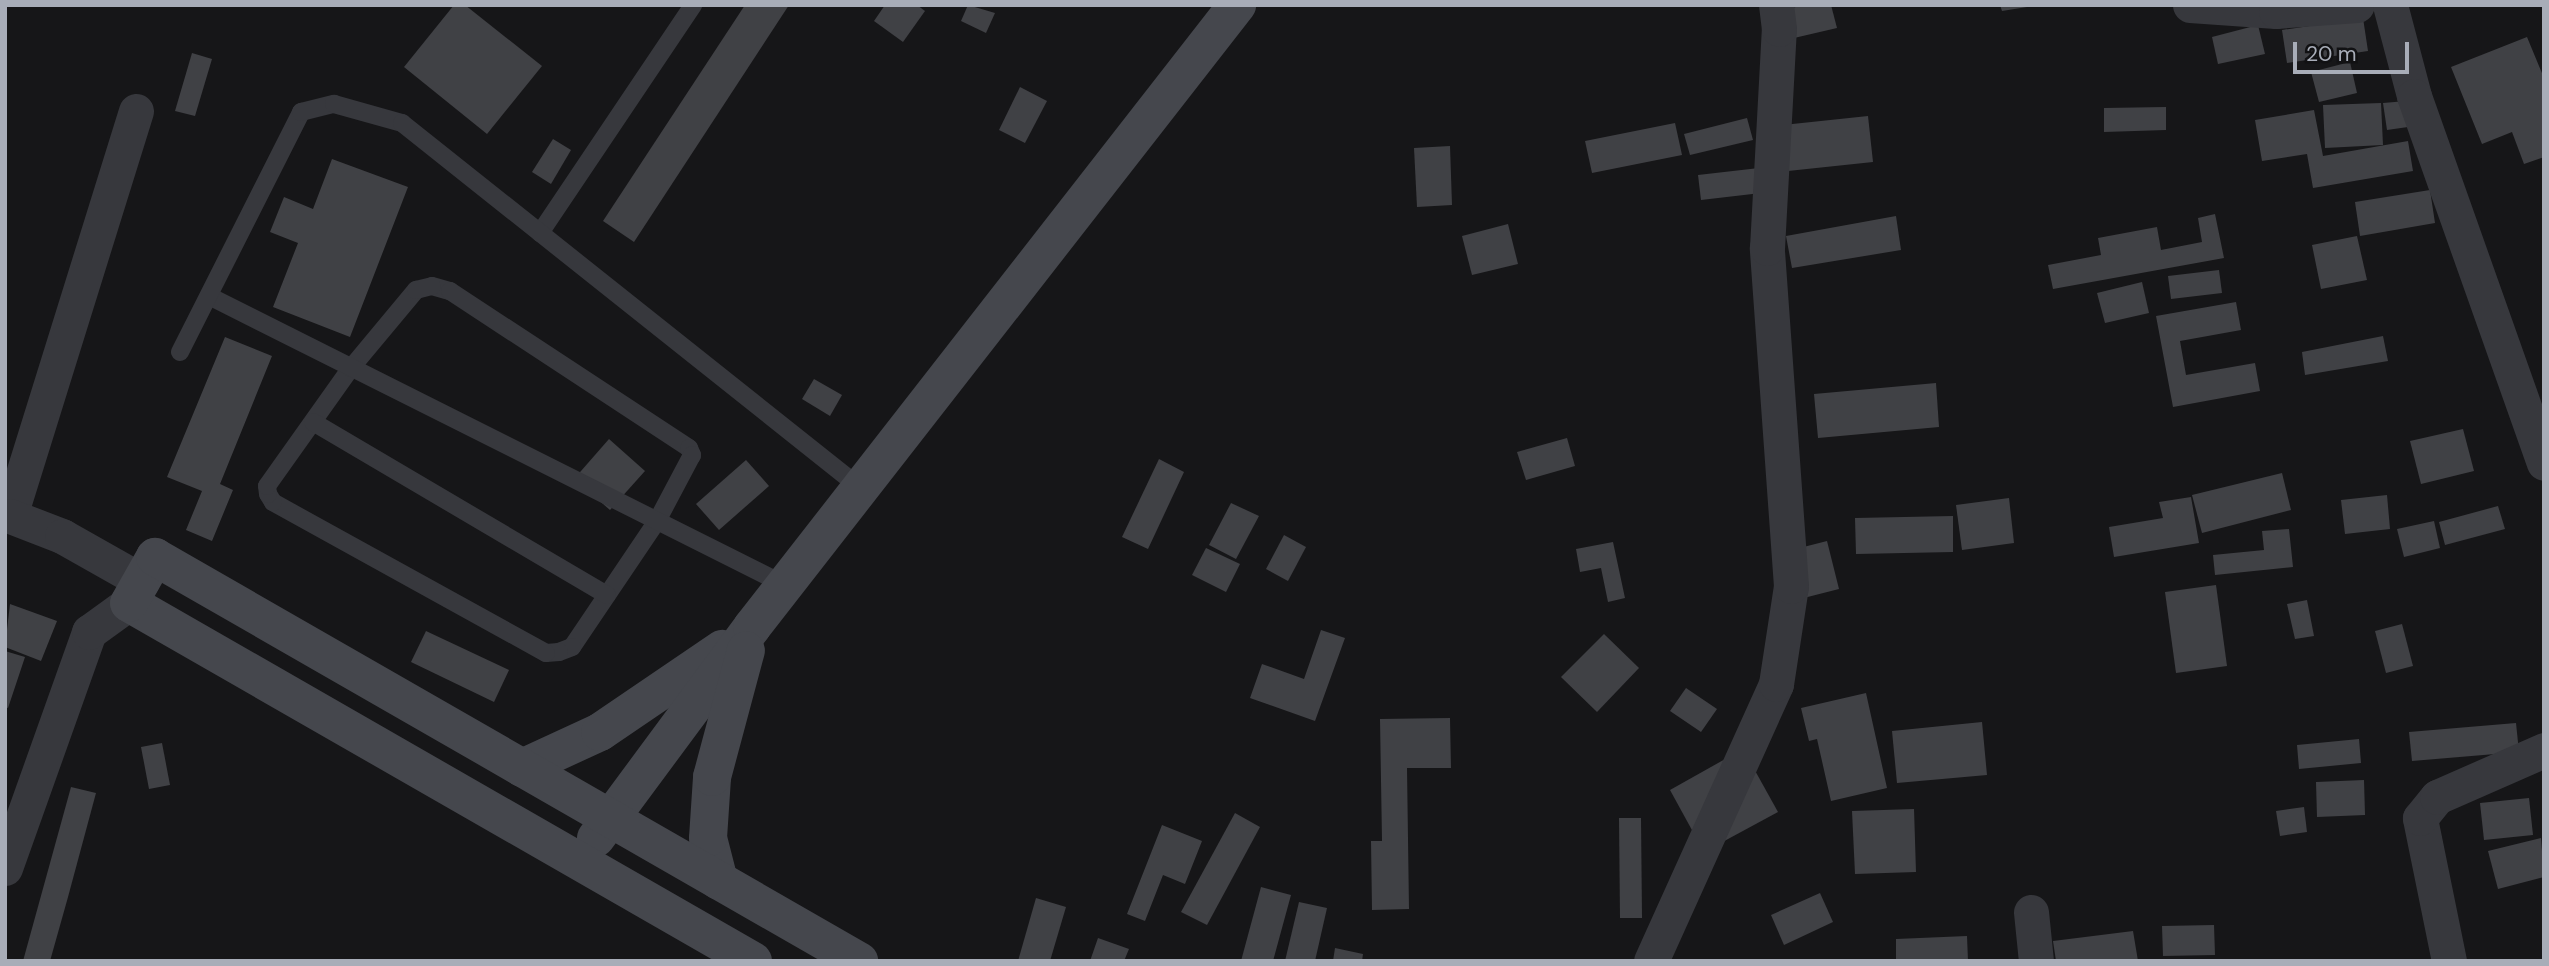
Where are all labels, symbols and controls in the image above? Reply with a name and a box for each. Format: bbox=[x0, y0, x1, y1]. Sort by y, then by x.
scale bar bbox=[2297, 28, 2412, 72]
text: 20 m bbox=[2306, 40, 2357, 68]

